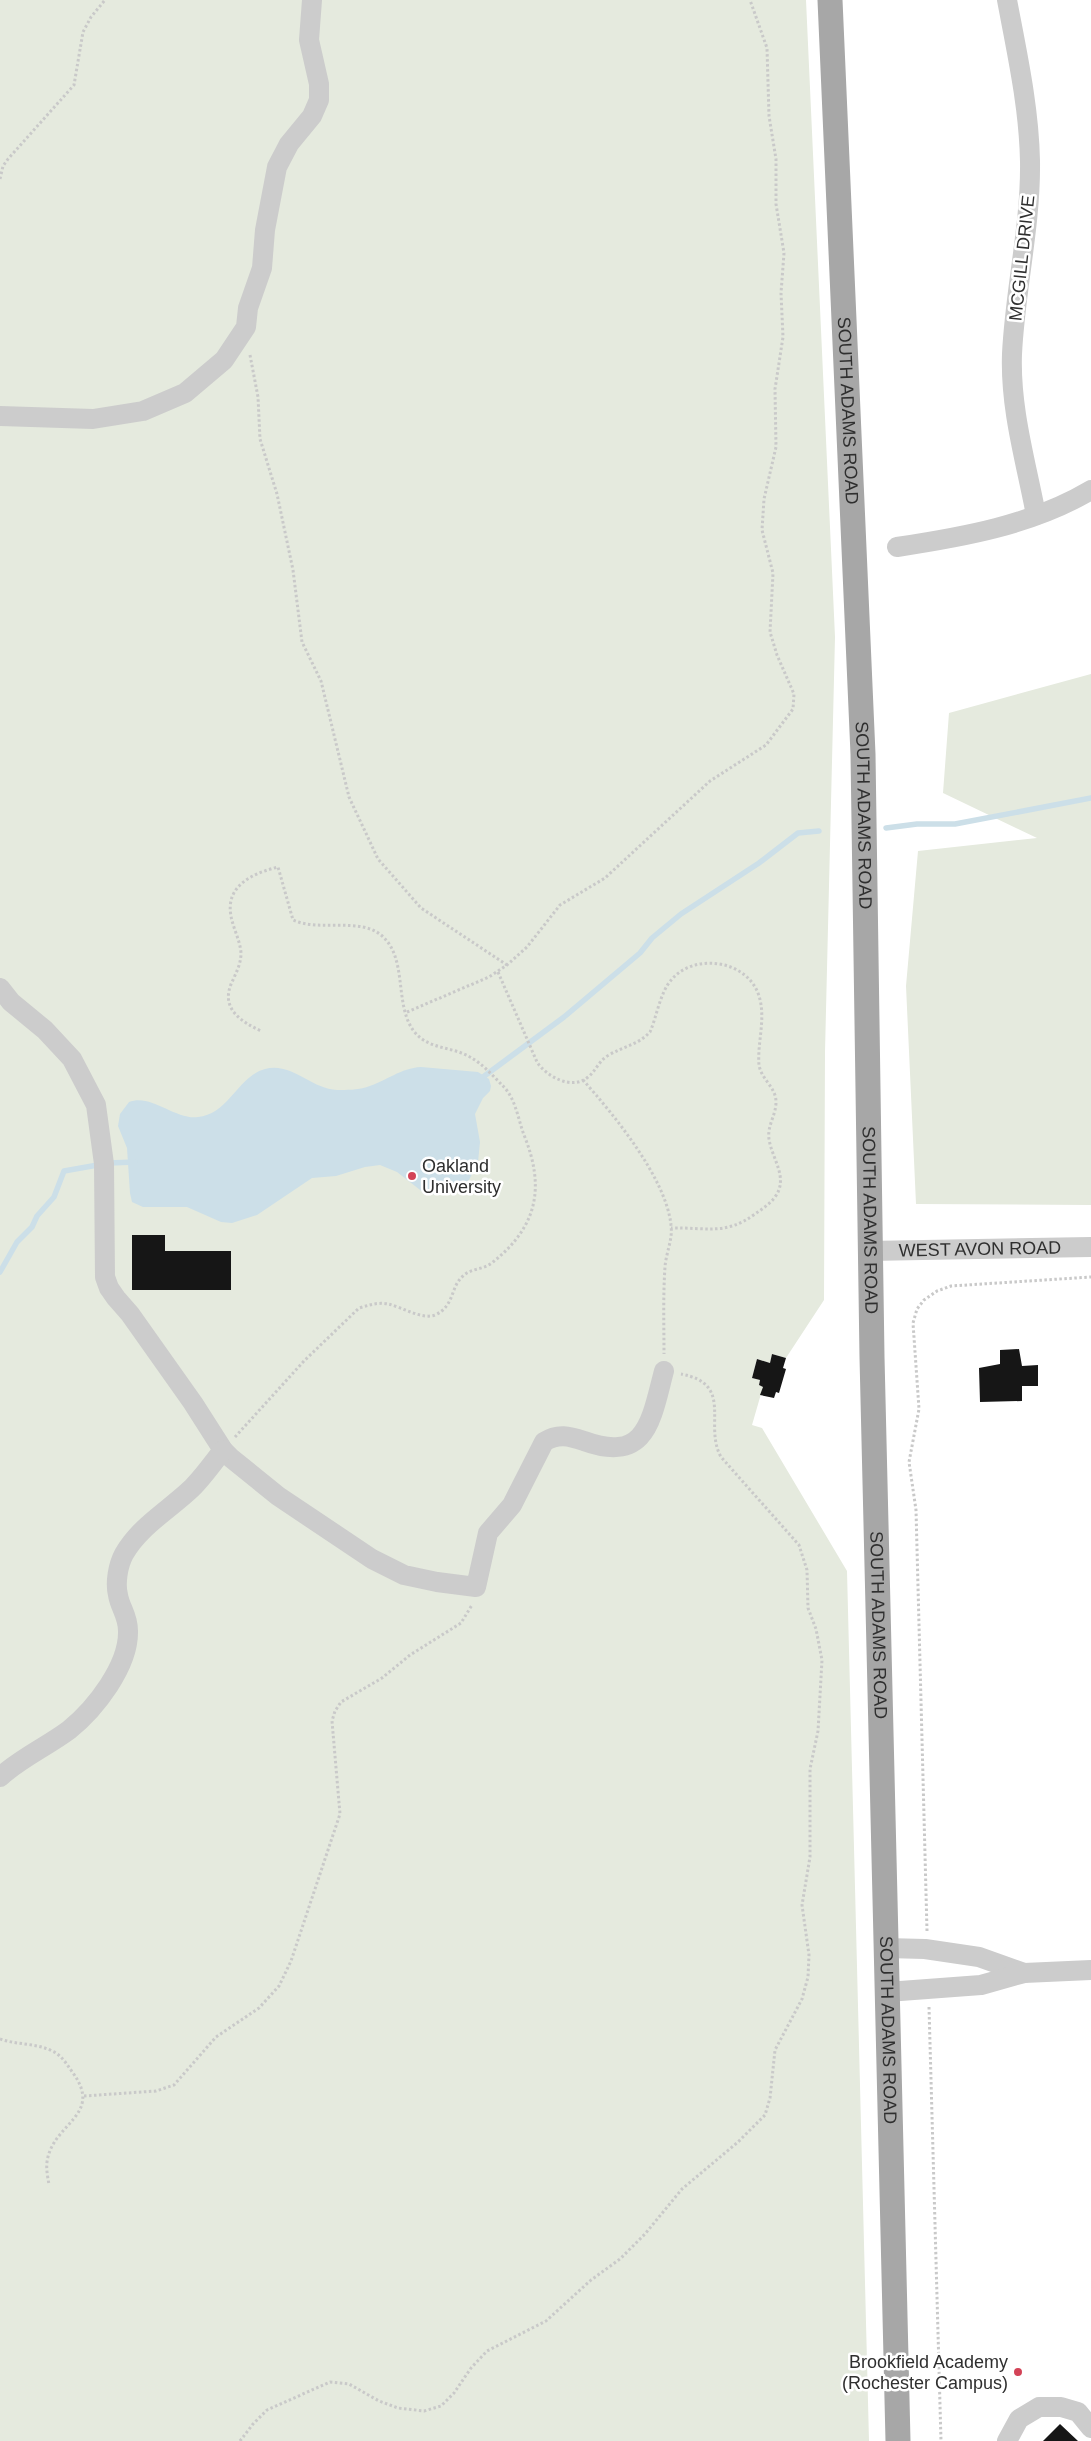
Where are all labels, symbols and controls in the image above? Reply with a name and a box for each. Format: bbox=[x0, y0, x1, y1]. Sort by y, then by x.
street label: MCGILL DRIVE bbox=[1005, 194, 1039, 322]
street label: SOUTH ADAMS ROAD bbox=[834, 316, 862, 505]
street label: SOUTH ADAMS ROAD bbox=[852, 721, 875, 909]
street label: SOUTH ADAMS ROAD bbox=[859, 1126, 881, 1314]
place label: Oakland University bbox=[422, 1156, 501, 1197]
marker: Oakland University bbox=[406, 1170, 418, 1182]
street label: WEST AVON ROAD bbox=[899, 1238, 1061, 1260]
street label: SOUTH ADAMS ROAD bbox=[866, 1531, 891, 1719]
street label: SOUTH ADAMS ROAD bbox=[876, 1936, 900, 2124]
place label: Brookfield Academy (Rochester Campus) bbox=[842, 2352, 1008, 2393]
marker: Brookfield Academy (Rochester Campus) bbox=[1012, 2366, 1024, 2378]

